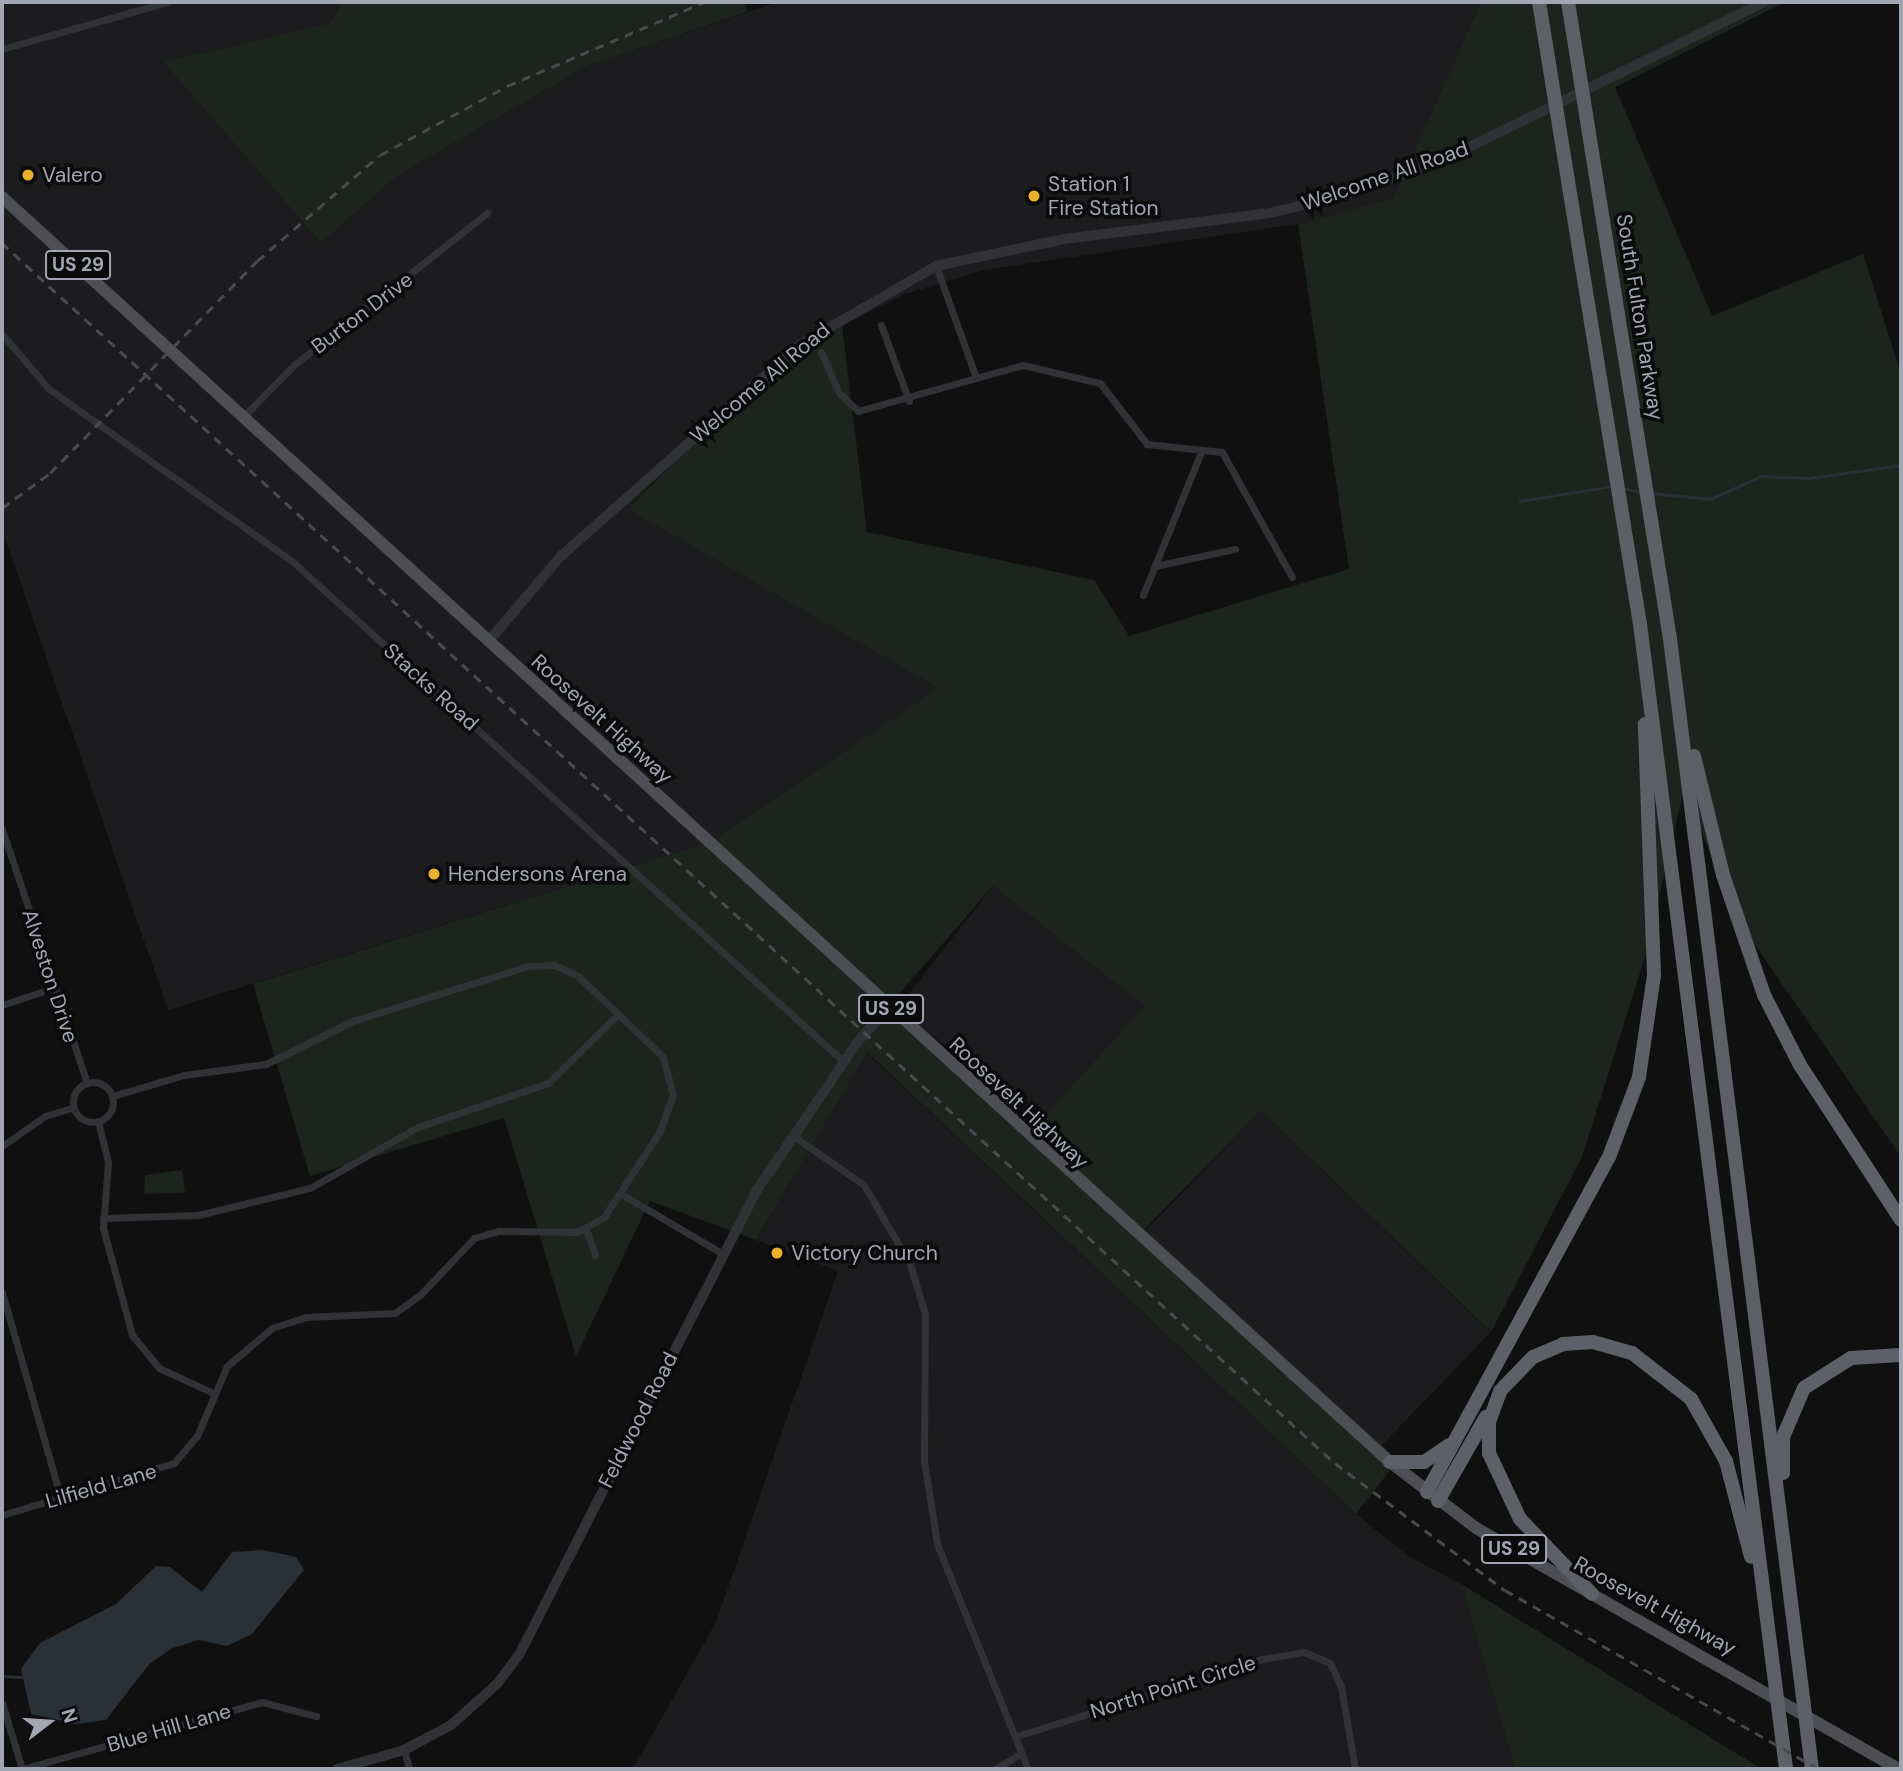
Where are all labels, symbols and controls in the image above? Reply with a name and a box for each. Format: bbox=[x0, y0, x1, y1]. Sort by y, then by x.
street label: Welcome All Road bbox=[1298, 136, 1472, 216]
place label: Valero bbox=[42, 162, 103, 188]
marker: Valero bbox=[20, 167, 36, 183]
place label: Station 1 Fire Station bbox=[1048, 171, 1158, 221]
marker: Station 1 Fire Station bbox=[1026, 188, 1042, 204]
street label: South Fulton Parkway bbox=[1611, 212, 1669, 422]
road number: US 29 bbox=[45, 249, 111, 280]
street label: Burton Drive bbox=[306, 267, 418, 359]
street label: Welcome All Road bbox=[685, 317, 835, 449]
street label: Stacks Road bbox=[378, 638, 484, 736]
street label: Roosevelt Highway bbox=[526, 649, 678, 789]
place label: Hendersons Arena bbox=[448, 861, 627, 887]
marker: Hendersons Arena bbox=[426, 866, 442, 882]
street label: Alveston Drive bbox=[17, 906, 83, 1046]
road number: US 29 bbox=[858, 993, 924, 1024]
street label: Roosevelt Highway bbox=[944, 1032, 1094, 1174]
place label: Victory Church bbox=[791, 1240, 938, 1266]
marker: Victory Church bbox=[769, 1245, 785, 1261]
street label: Feldwood Road bbox=[593, 1348, 683, 1492]
street label: Lilfield Lane bbox=[43, 1458, 159, 1514]
road number: US 29 bbox=[1481, 1534, 1547, 1564]
street label: Roosevelt Highway bbox=[1570, 1551, 1740, 1661]
street label: North Point Circle bbox=[1087, 1650, 1259, 1724]
north arrow bbox=[14, 1687, 84, 1757]
street label: Blue Hill Lane bbox=[104, 1698, 234, 1758]
text: N bbox=[56, 1705, 84, 1726]

